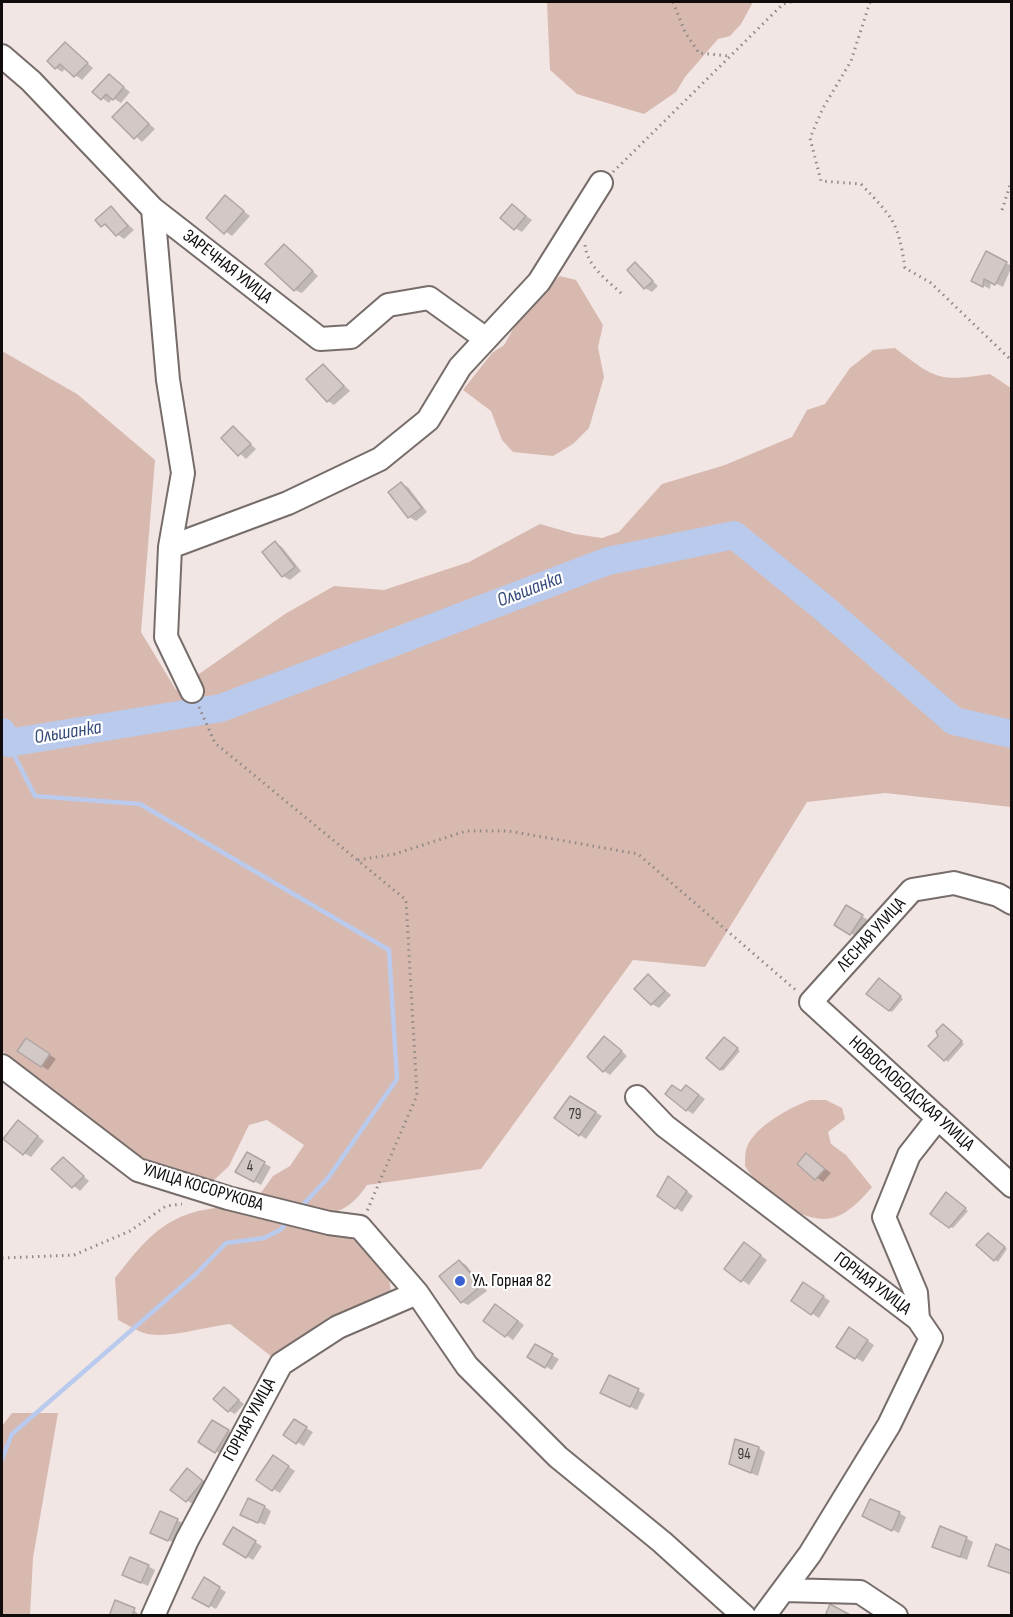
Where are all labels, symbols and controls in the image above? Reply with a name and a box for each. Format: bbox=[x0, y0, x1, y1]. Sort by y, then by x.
street label: ЗАРЕЧНАЯ УЛИЦА bbox=[178, 225, 276, 309]
water label: Ольшанка bbox=[494, 567, 566, 613]
water label: Ольшанка bbox=[33, 716, 103, 750]
street label: ЛЕСНАЯ УЛИЦА bbox=[833, 894, 911, 976]
street label: НОВОСЛОБОДСКАЯ УЛИЦА bbox=[844, 1032, 978, 1156]
house number: 79 bbox=[569, 1106, 581, 1124]
house number: 4 bbox=[247, 1158, 253, 1176]
street label: УЛИЦА КОСОРУКОВА bbox=[140, 1159, 266, 1217]
street label: ГОРНАЯ УЛИЦА bbox=[829, 1248, 915, 1320]
place label: Ул. Горная 82 bbox=[472, 1270, 551, 1292]
marker: Ул. Горная 82 bbox=[453, 1274, 467, 1288]
street label: ГОРНАЯ УЛИЦА bbox=[219, 1375, 281, 1465]
house number: 94 bbox=[738, 1446, 750, 1464]

